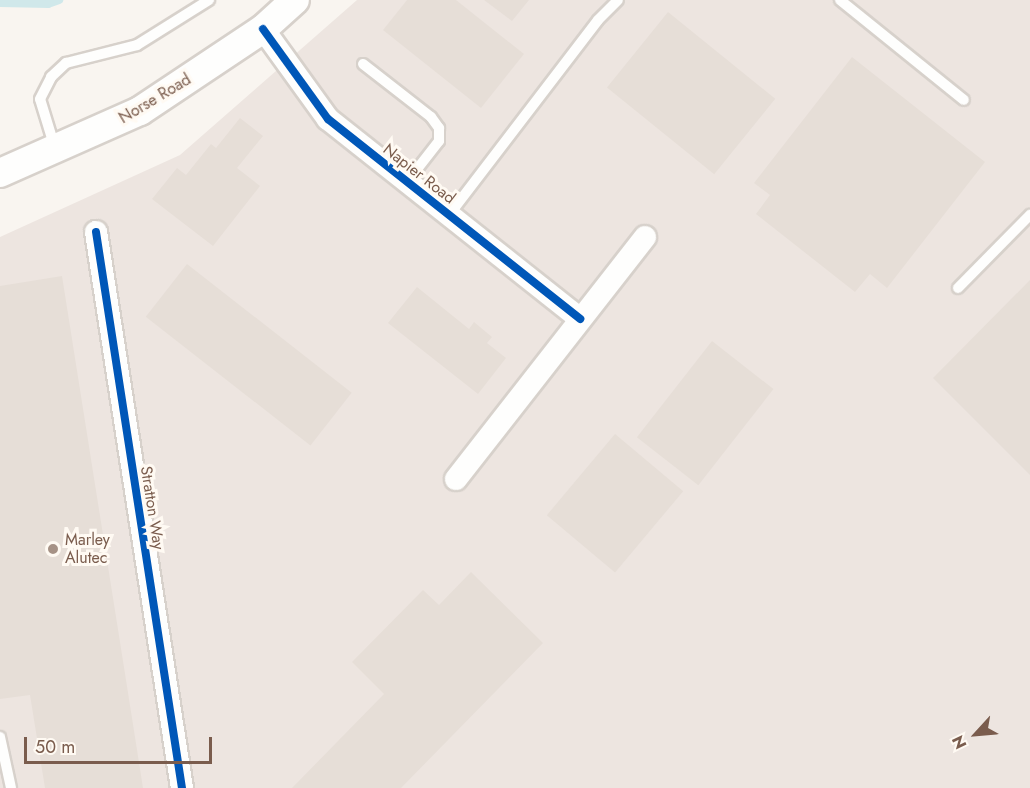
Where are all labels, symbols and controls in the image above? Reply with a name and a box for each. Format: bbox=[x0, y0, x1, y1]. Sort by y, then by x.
street label: Norse Road bbox=[116, 70, 194, 128]
street label: Napier Road bbox=[379, 140, 459, 208]
street label: Stratton Way bbox=[136, 465, 168, 551]
place label: Marley Alutec bbox=[65, 530, 110, 568]
marker: Marley Alutec bbox=[46, 542, 60, 556]
north arrow bbox=[946, 704, 1006, 764]
scale bar bbox=[27, 725, 214, 763]
text: N bbox=[946, 731, 972, 753]
text: 50 m bbox=[35, 734, 75, 760]

